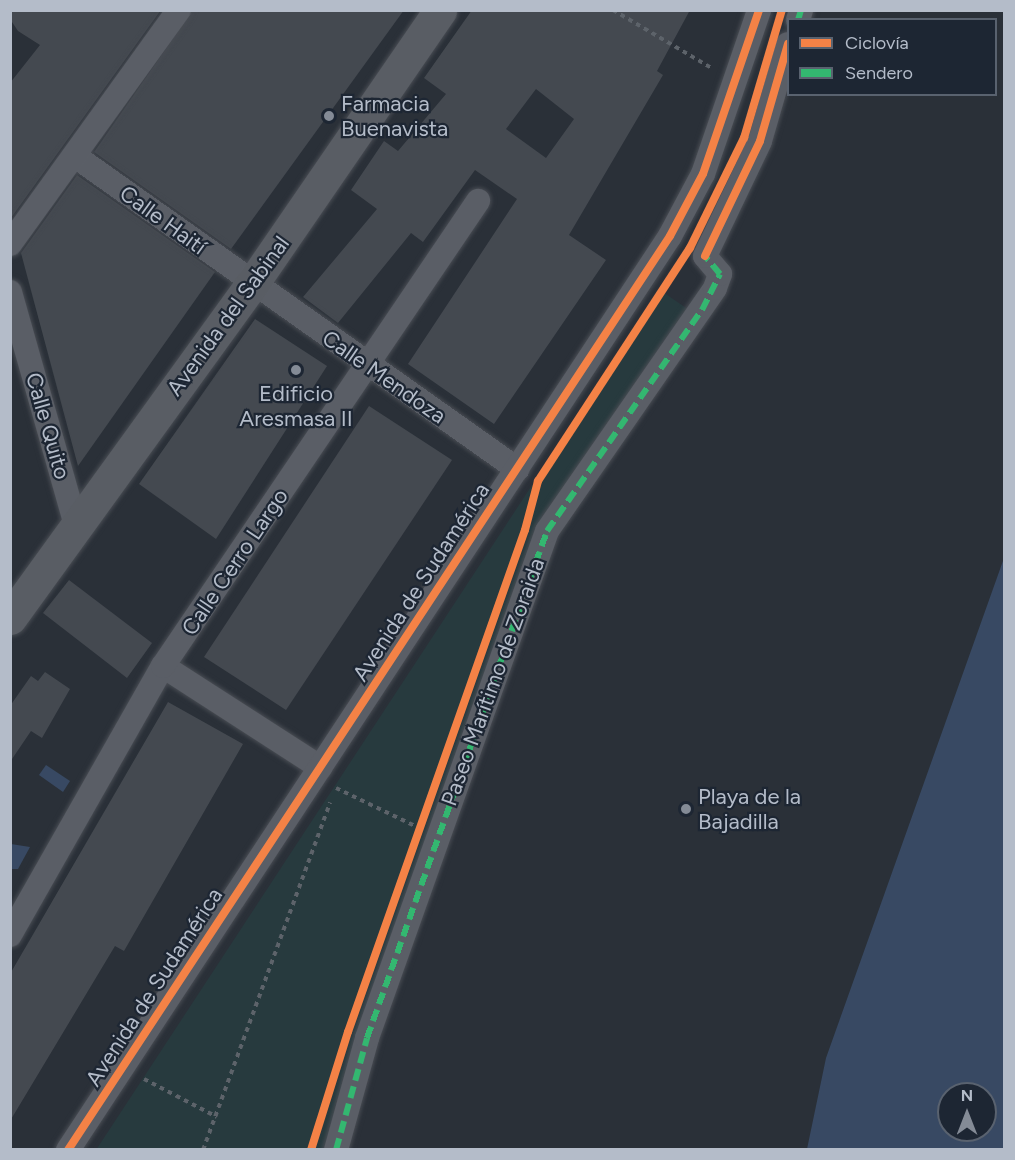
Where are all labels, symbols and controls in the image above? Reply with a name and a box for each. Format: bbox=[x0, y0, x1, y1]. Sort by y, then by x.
legend bbox=[787, 18, 997, 96]
text: Ciclovía bbox=[845, 32, 909, 54]
text: Sendero bbox=[845, 62, 913, 84]
place label: Farmacia Buenavista bbox=[341, 90, 448, 142]
marker: Farmacia Buenavista bbox=[322, 109, 336, 123]
street label: Calle Haití bbox=[115, 180, 211, 260]
street label: Avenida del Sabinal bbox=[161, 231, 295, 401]
street label: Calle Mendoza bbox=[317, 325, 451, 429]
marker: Edificio Aresmasa II bbox=[289, 363, 303, 377]
street label: Calle Quito bbox=[20, 370, 76, 482]
place label: Edificio Aresmasa II bbox=[239, 380, 353, 432]
street label: Avenida de Sudamérica bbox=[347, 478, 495, 686]
street label: Calle Cerro Largo bbox=[176, 484, 294, 640]
street label: Paseo Marítimo de Zoraida bbox=[436, 554, 550, 810]
place label: Playa de la Bajadilla bbox=[698, 783, 801, 834]
marker: Playa de la Bajadilla bbox=[679, 802, 693, 816]
street label: Avenida de Sudamérica bbox=[80, 883, 228, 1091]
north arrow bbox=[937, 1082, 997, 1142]
text: N bbox=[961, 1086, 973, 1105]

